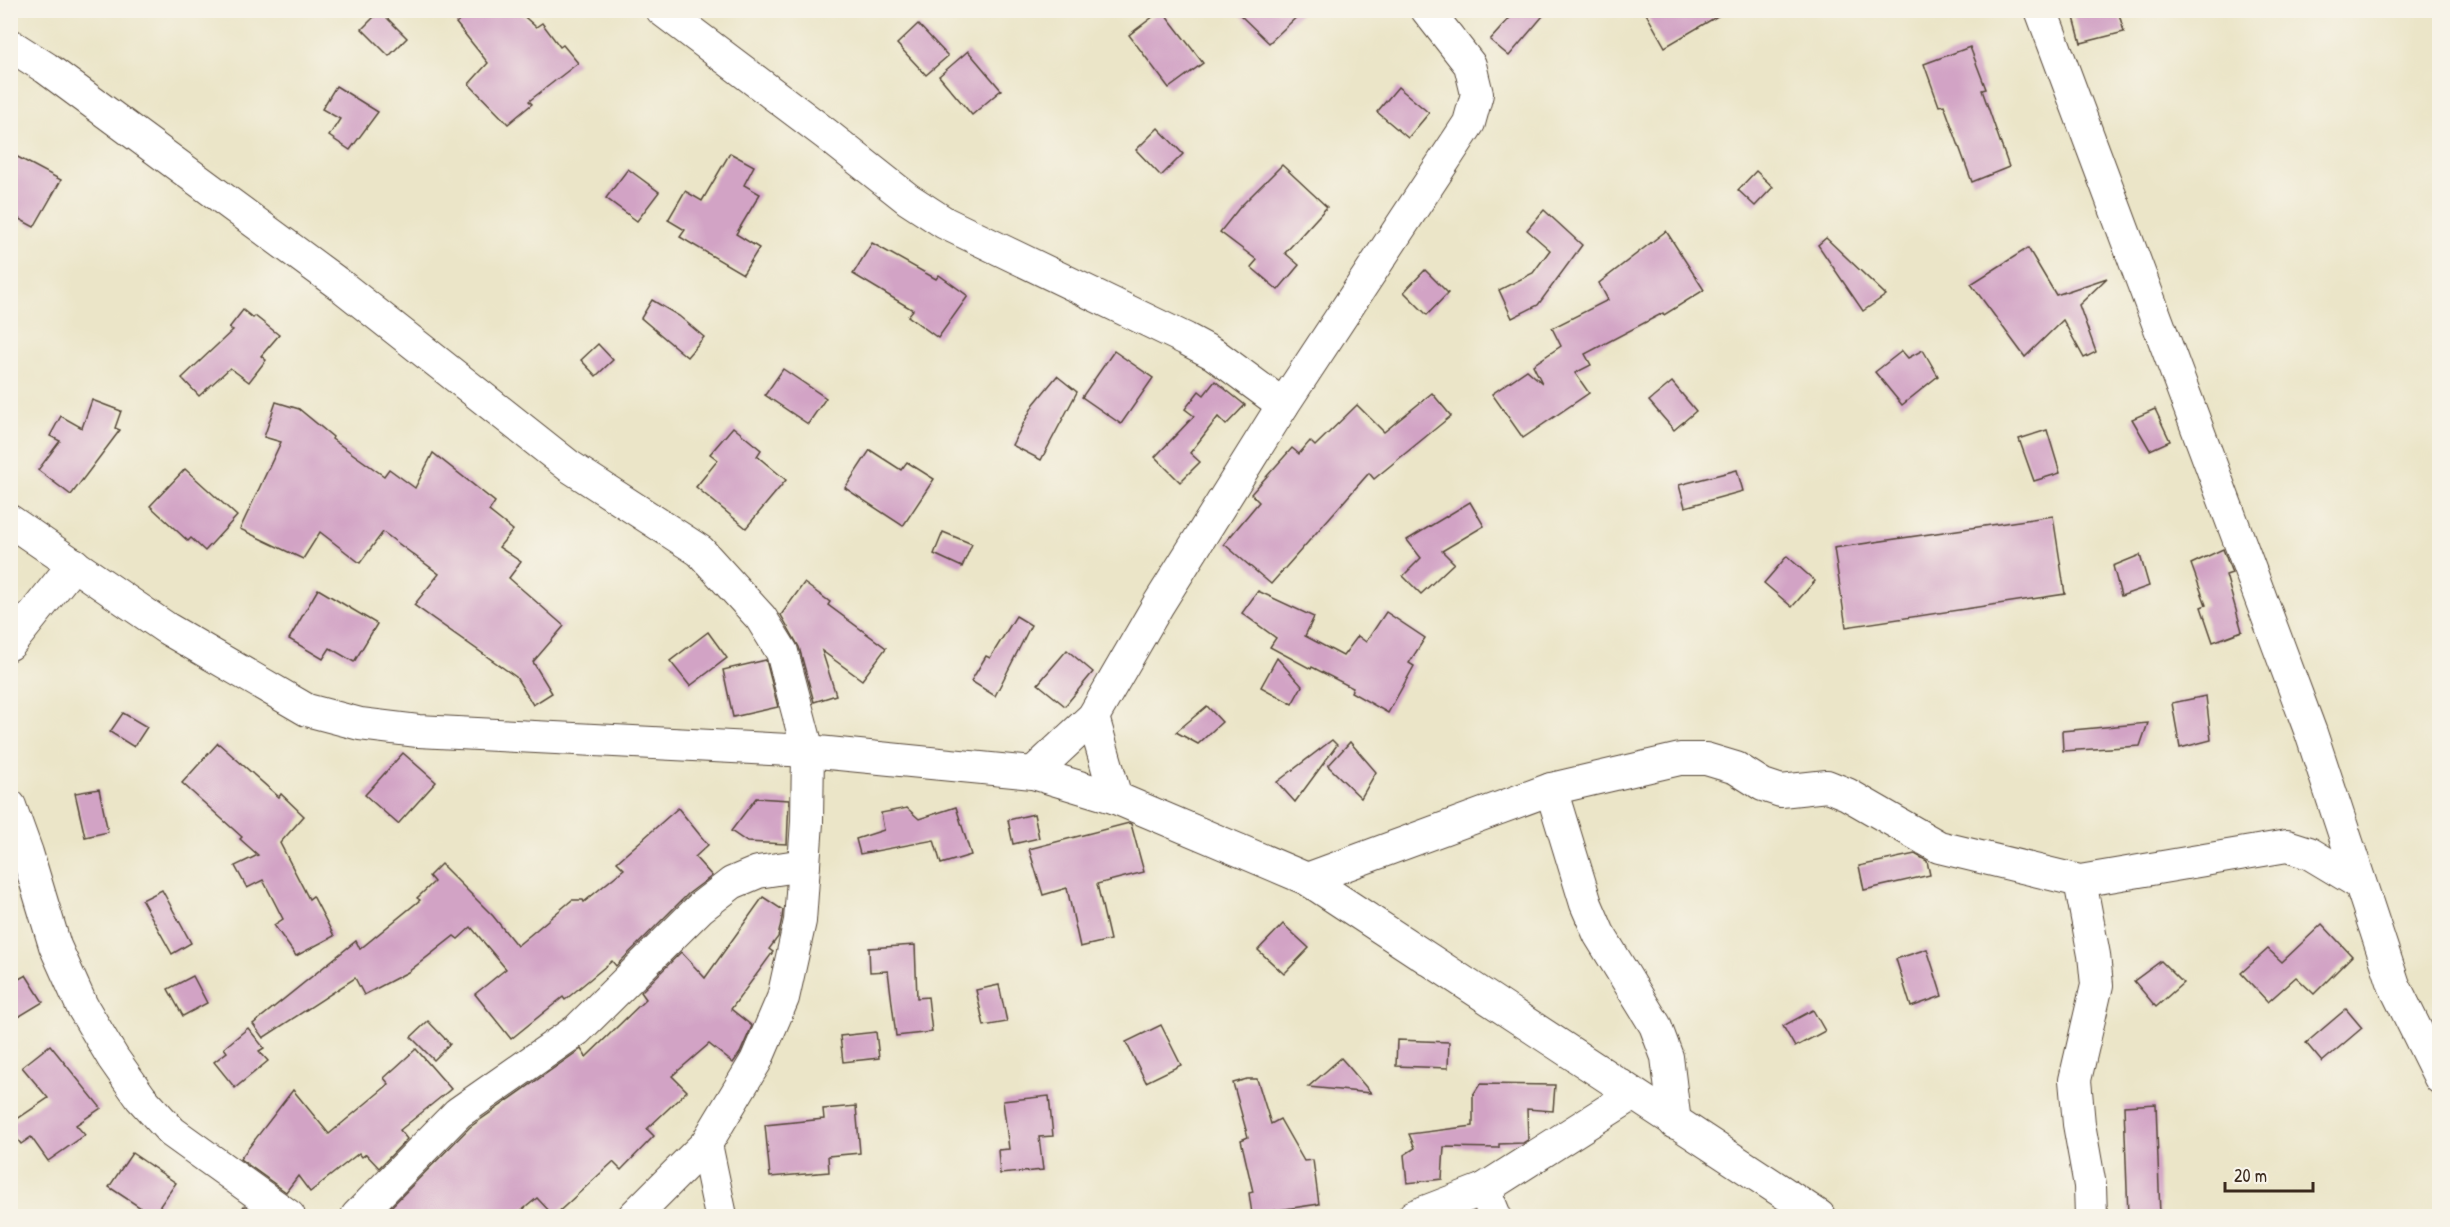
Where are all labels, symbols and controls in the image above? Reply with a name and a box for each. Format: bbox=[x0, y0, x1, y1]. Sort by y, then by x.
scale bar bbox=[2225, 1155, 2314, 1193]
text: 20 m bbox=[2234, 1163, 2267, 1188]

